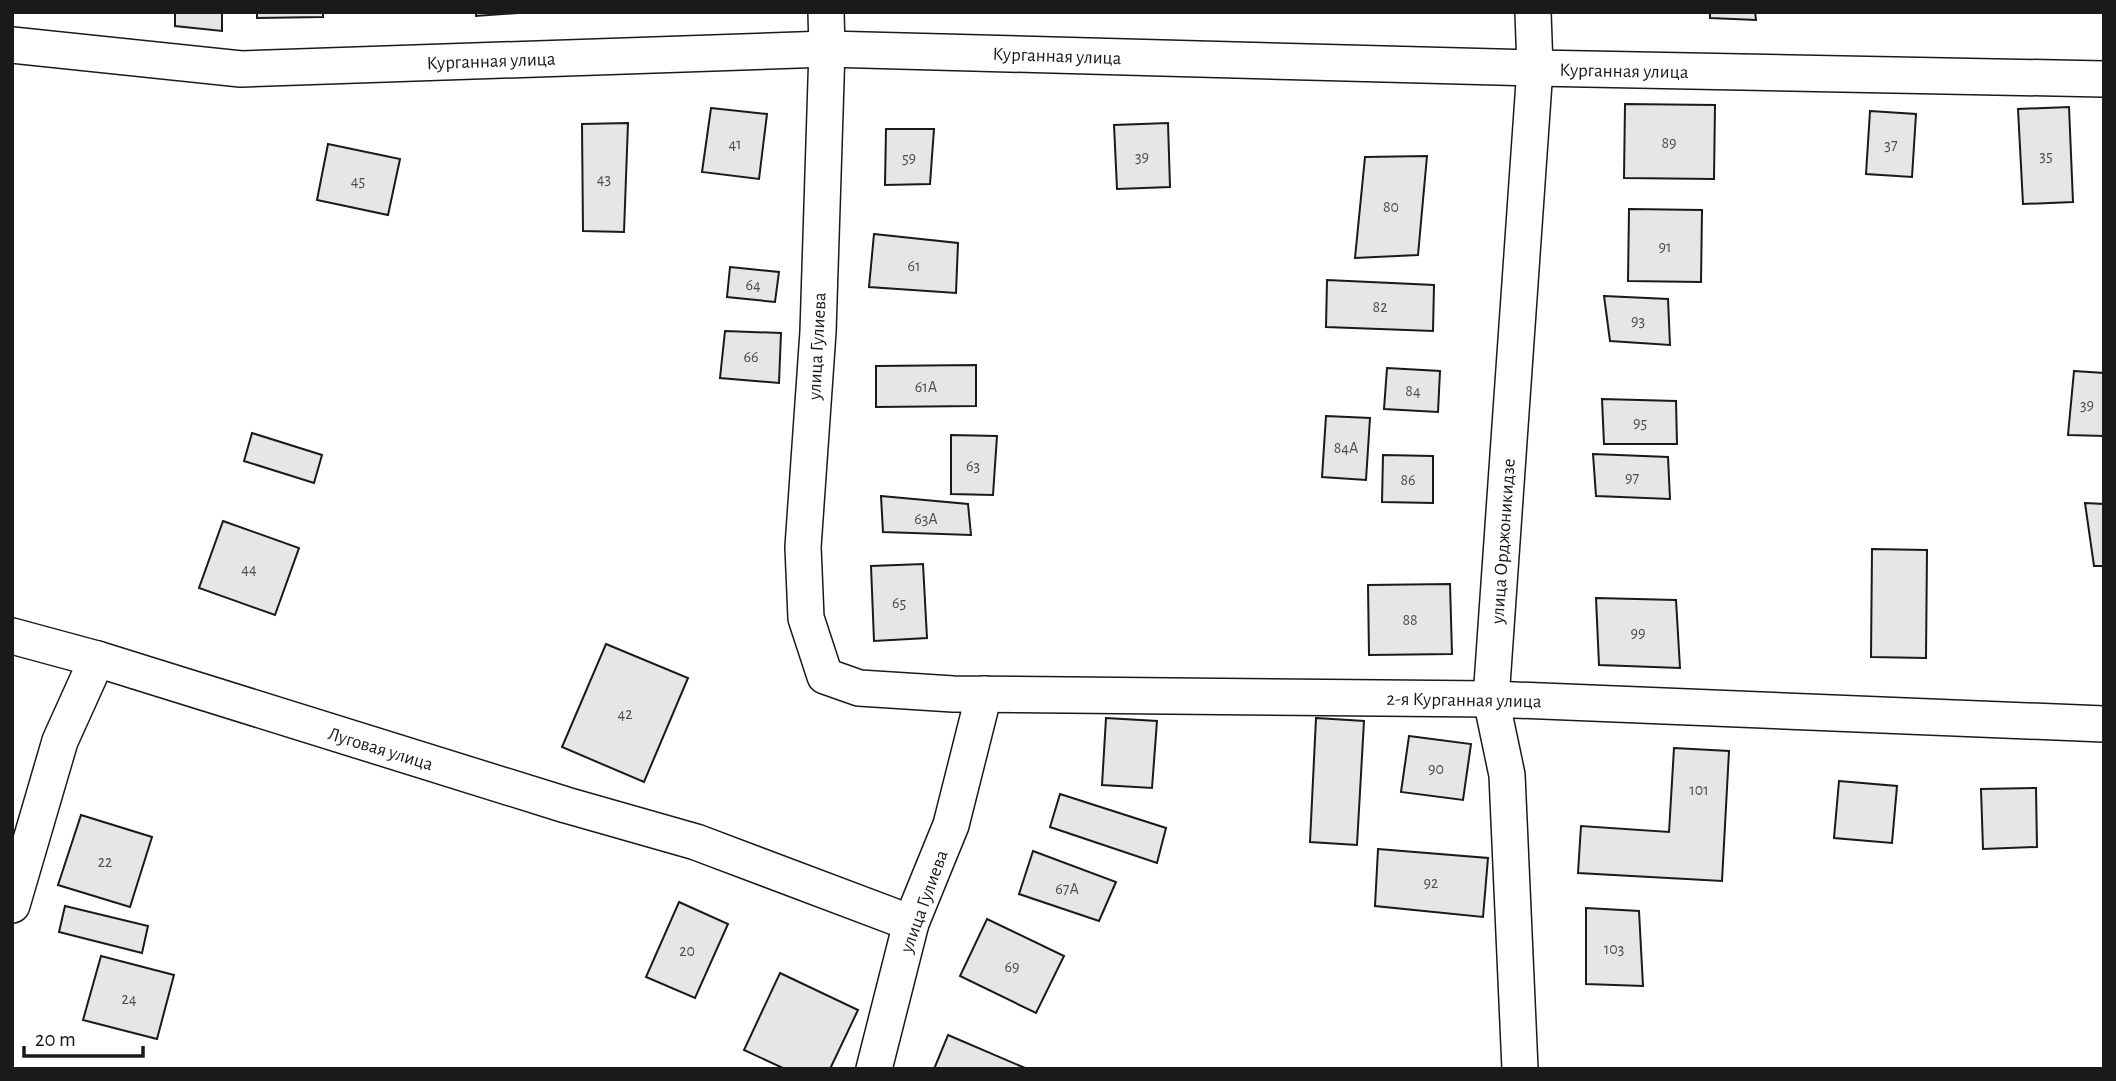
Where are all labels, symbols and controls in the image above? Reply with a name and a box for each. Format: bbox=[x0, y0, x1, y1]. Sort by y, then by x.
street label: Курганная улица bbox=[992, 45, 1122, 68]
street label: Курганная улица bbox=[426, 50, 556, 73]
street label: Курганная улица bbox=[1559, 61, 1689, 82]
house number: 89 bbox=[1661, 135, 1677, 151]
house number: 41 bbox=[728, 136, 742, 152]
house number: 37 bbox=[1884, 137, 1898, 153]
house number: 35 bbox=[2039, 148, 2053, 164]
house number: 39 bbox=[1135, 149, 1149, 165]
house number: 59 bbox=[902, 150, 916, 166]
house number: 43 bbox=[597, 171, 611, 187]
house number: 45 bbox=[351, 173, 365, 189]
house number: 80 bbox=[1383, 199, 1399, 215]
house number: 91 bbox=[1658, 239, 1672, 255]
house number: 61 bbox=[907, 258, 921, 274]
house number: 64 bbox=[745, 277, 761, 293]
street label: улица Гулиева bbox=[805, 291, 830, 401]
house number: 82 bbox=[1373, 299, 1387, 315]
house number: 93 bbox=[1631, 313, 1645, 329]
house number: 66 bbox=[743, 349, 759, 365]
house number: 61А bbox=[915, 379, 938, 395]
house number: 84 bbox=[1405, 383, 1421, 399]
house number: 39 bbox=[2080, 397, 2094, 413]
house number: 95 bbox=[1633, 415, 1647, 431]
house number: 84А bbox=[1334, 440, 1359, 456]
house number: 63 bbox=[966, 458, 980, 474]
street label: улица Орджоникидзе bbox=[1488, 458, 1519, 625]
house number: 97 bbox=[1625, 470, 1639, 486]
house number: 86 bbox=[1400, 472, 1416, 488]
house number: 63А bbox=[914, 511, 938, 527]
house number: 44 bbox=[241, 561, 257, 577]
house number: 65 bbox=[892, 595, 906, 611]
house number: 88 bbox=[1402, 612, 1418, 628]
house number: 99 bbox=[1630, 625, 1646, 641]
street label: 2-я Курганная улица bbox=[1386, 690, 1542, 711]
house number: 42 bbox=[618, 706, 632, 722]
street label: Луговая улица bbox=[326, 724, 436, 774]
house number: 90 bbox=[1428, 761, 1444, 777]
house number: 101 bbox=[1689, 782, 1709, 798]
street label: улица Гулиева bbox=[897, 847, 952, 956]
house number: 22 bbox=[98, 854, 112, 870]
house number: 92 bbox=[1424, 875, 1438, 891]
house number: 67А bbox=[1055, 881, 1079, 897]
house number: 103 bbox=[1604, 941, 1624, 957]
house number: 20 bbox=[679, 943, 695, 959]
house number: 69 bbox=[1004, 959, 1020, 975]
house number: 24 bbox=[122, 991, 137, 1007]
scale bar bbox=[24, 1014, 144, 1058]
text: 20 m bbox=[35, 1029, 76, 1050]

